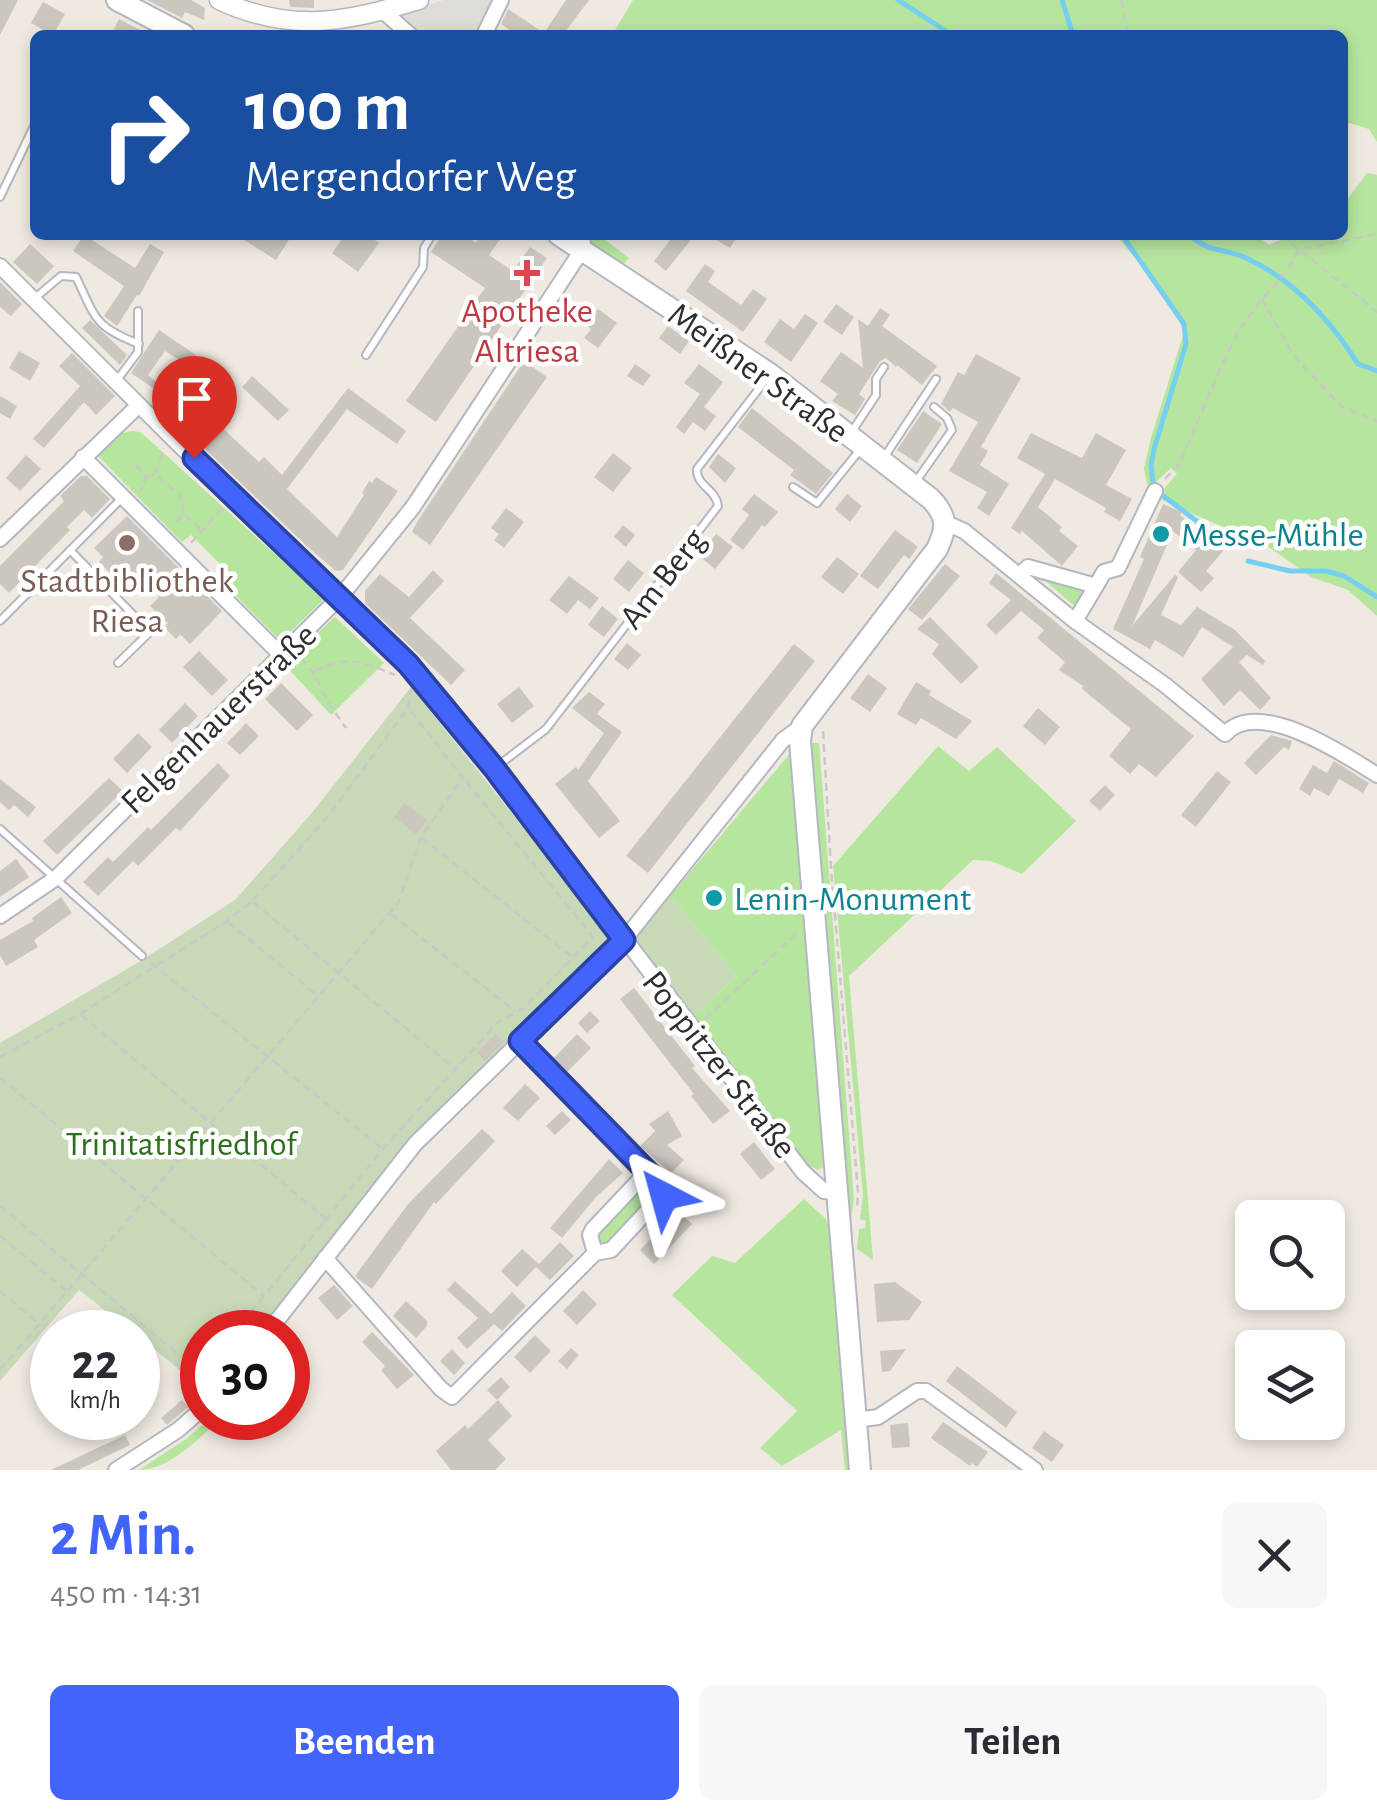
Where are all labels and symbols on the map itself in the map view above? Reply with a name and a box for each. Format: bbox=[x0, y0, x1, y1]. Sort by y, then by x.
marker: Apotheke Altriesa bbox=[516, 262, 538, 284]
place label: Apotheke Altriesa bbox=[461, 294, 593, 369]
street label: Meißner Straße bbox=[662, 296, 855, 450]
pin bbox=[152, 356, 237, 459]
place label: Messe-Mühle bbox=[1181, 518, 1364, 553]
street label: Am Berg bbox=[614, 522, 713, 636]
marker: Messe-Mühle bbox=[1150, 523, 1172, 545]
marker: Stadtbibliothek Riesa bbox=[116, 532, 138, 554]
place label: Stadtbibliothek Riesa bbox=[20, 564, 234, 639]
street label: Felgenhauerstraße bbox=[115, 617, 323, 821]
place label: Lenin-Monument bbox=[734, 882, 971, 917]
marker: Lenin-Monument bbox=[703, 887, 725, 909]
street label: Poppitzer Straße bbox=[635, 965, 802, 1165]
park label: Trinitatisfriedhof bbox=[65, 1127, 299, 1162]
position arrow bbox=[612, 1144, 716, 1248]
speed limit sign: 30 bbox=[180, 1310, 310, 1440]

